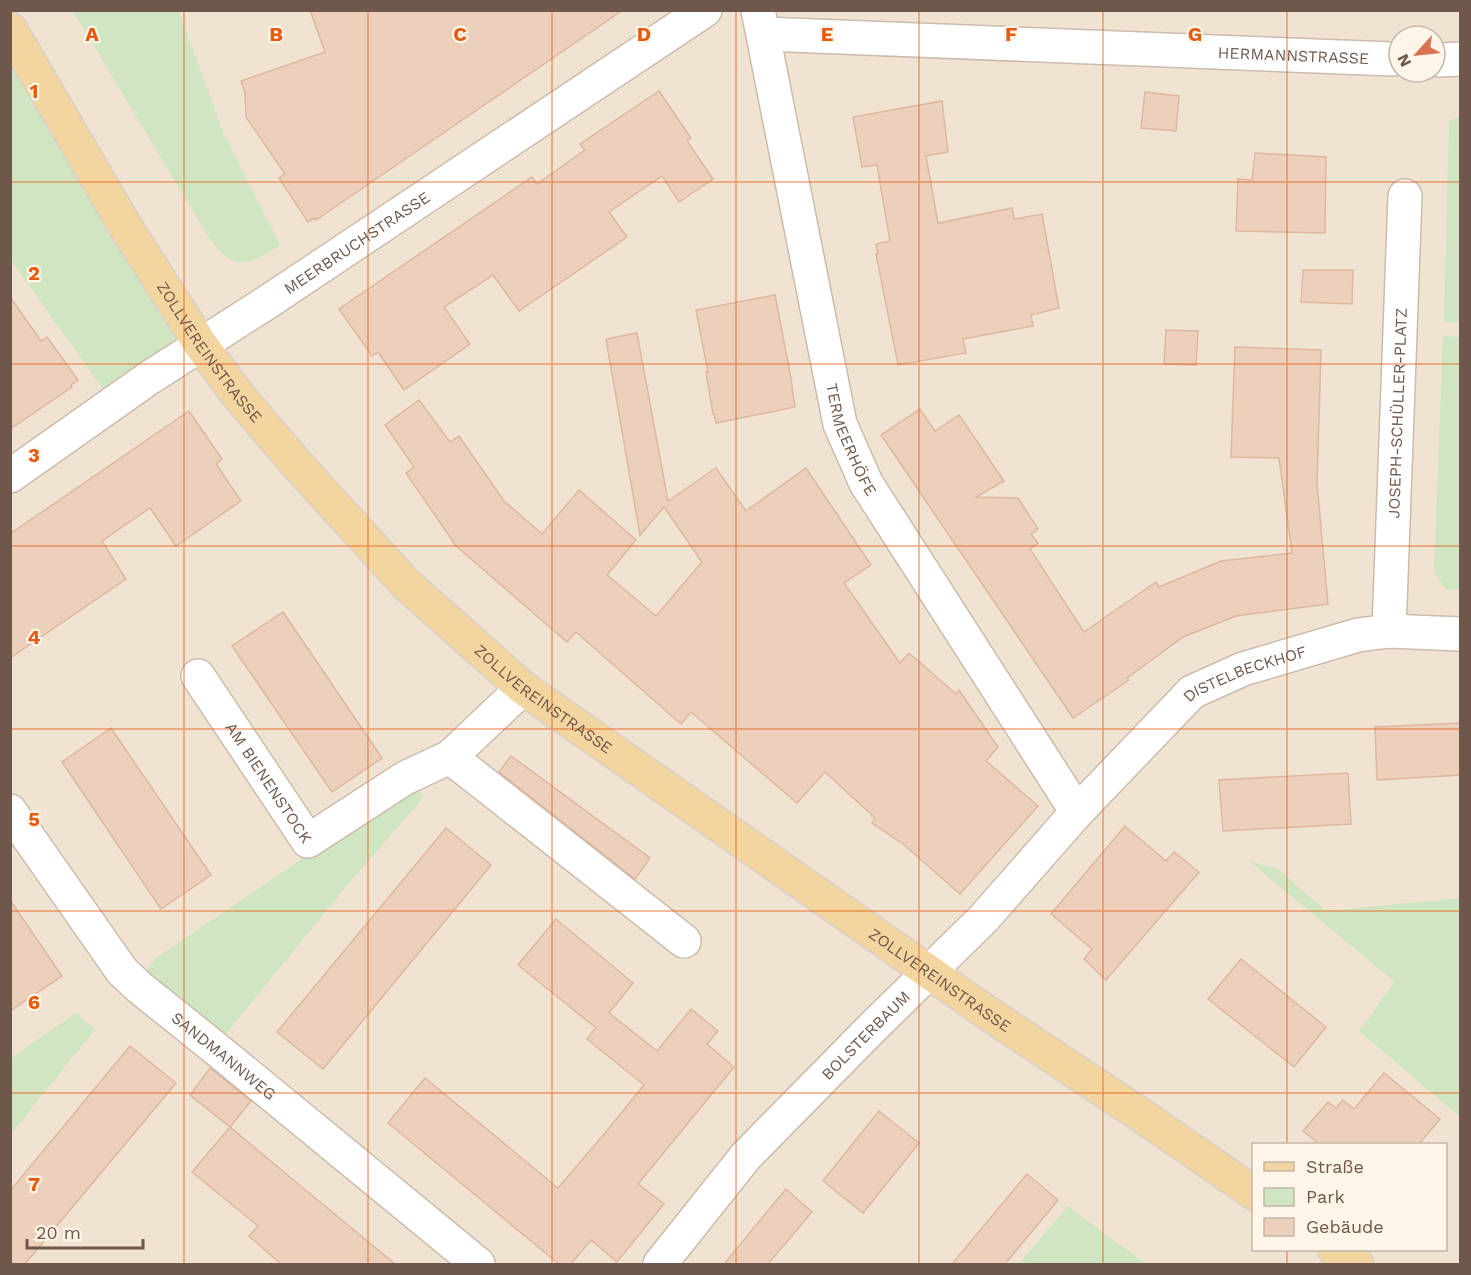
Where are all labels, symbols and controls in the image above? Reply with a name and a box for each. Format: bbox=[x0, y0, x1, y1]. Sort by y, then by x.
text: A bbox=[85, 22, 99, 46]
text: B bbox=[269, 22, 283, 46]
text: C bbox=[453, 22, 467, 46]
text: D bbox=[637, 22, 651, 46]
text: E bbox=[821, 22, 833, 46]
text: F bbox=[1005, 22, 1017, 46]
text: G bbox=[1188, 22, 1202, 46]
north arrow bbox=[1387, 24, 1447, 84]
street label: HERMANNSTRASSE bbox=[1217, 43, 1370, 68]
text: N bbox=[1393, 51, 1415, 70]
text: 1 bbox=[30, 79, 38, 103]
street label: MEERBRUCHSTRASSE bbox=[280, 188, 433, 298]
text: 2 bbox=[28, 261, 40, 285]
street label: ZOLLVEREINSTRASSE bbox=[153, 278, 266, 427]
street label: JOSEPH-SCHÜLLER-PLATZ bbox=[1384, 307, 1411, 519]
street label: TERMEERHÖFE bbox=[822, 382, 881, 499]
text: 3 bbox=[28, 443, 40, 467]
text: 4 bbox=[28, 625, 41, 649]
street label: ZOLLVEREINSTRASSE bbox=[471, 641, 616, 758]
street label: DISTELBECKHOF bbox=[1179, 642, 1309, 706]
street label: AM BIENENSTOCK bbox=[221, 719, 316, 847]
text: 5 bbox=[28, 807, 40, 831]
street label: ZOLLVEREINSTRASSE bbox=[865, 924, 1014, 1036]
street label: BOLSTERBAUM bbox=[817, 987, 914, 1084]
text: 6 bbox=[28, 990, 40, 1014]
street label: SANDMANNWEG bbox=[168, 1008, 280, 1104]
legend bbox=[1252, 1143, 1447, 1251]
text: Straße bbox=[1306, 1156, 1364, 1177]
text: 7 bbox=[28, 1172, 40, 1196]
text: Park bbox=[1306, 1186, 1345, 1207]
scale bar bbox=[27, 1212, 142, 1250]
text: Gebäude bbox=[1306, 1216, 1384, 1237]
text: 20 m bbox=[36, 1222, 81, 1243]

